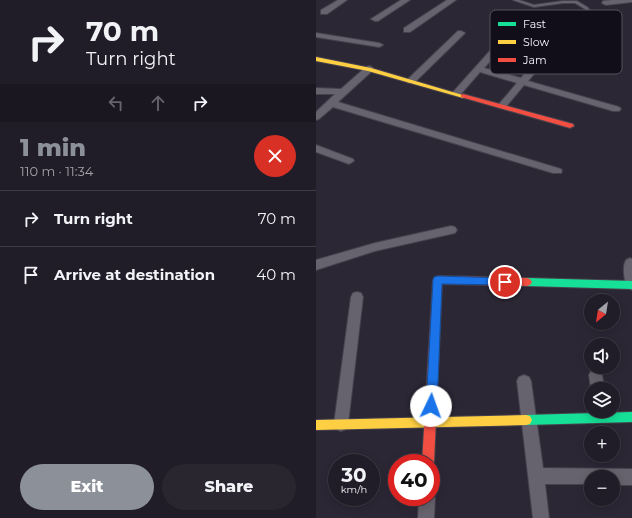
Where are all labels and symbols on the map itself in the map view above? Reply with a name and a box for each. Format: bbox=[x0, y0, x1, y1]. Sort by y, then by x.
legend bbox=[490, 10, 622, 74]
text: Fast bbox=[523, 17, 547, 31]
text: Slow bbox=[523, 35, 549, 49]
text: Jam bbox=[522, 53, 547, 67]
pin bbox=[488, 265, 522, 299]
north arrow bbox=[584, 294, 620, 330]
position arrow bbox=[410, 385, 452, 427]
speed limit sign: 40 bbox=[388, 454, 440, 506]

